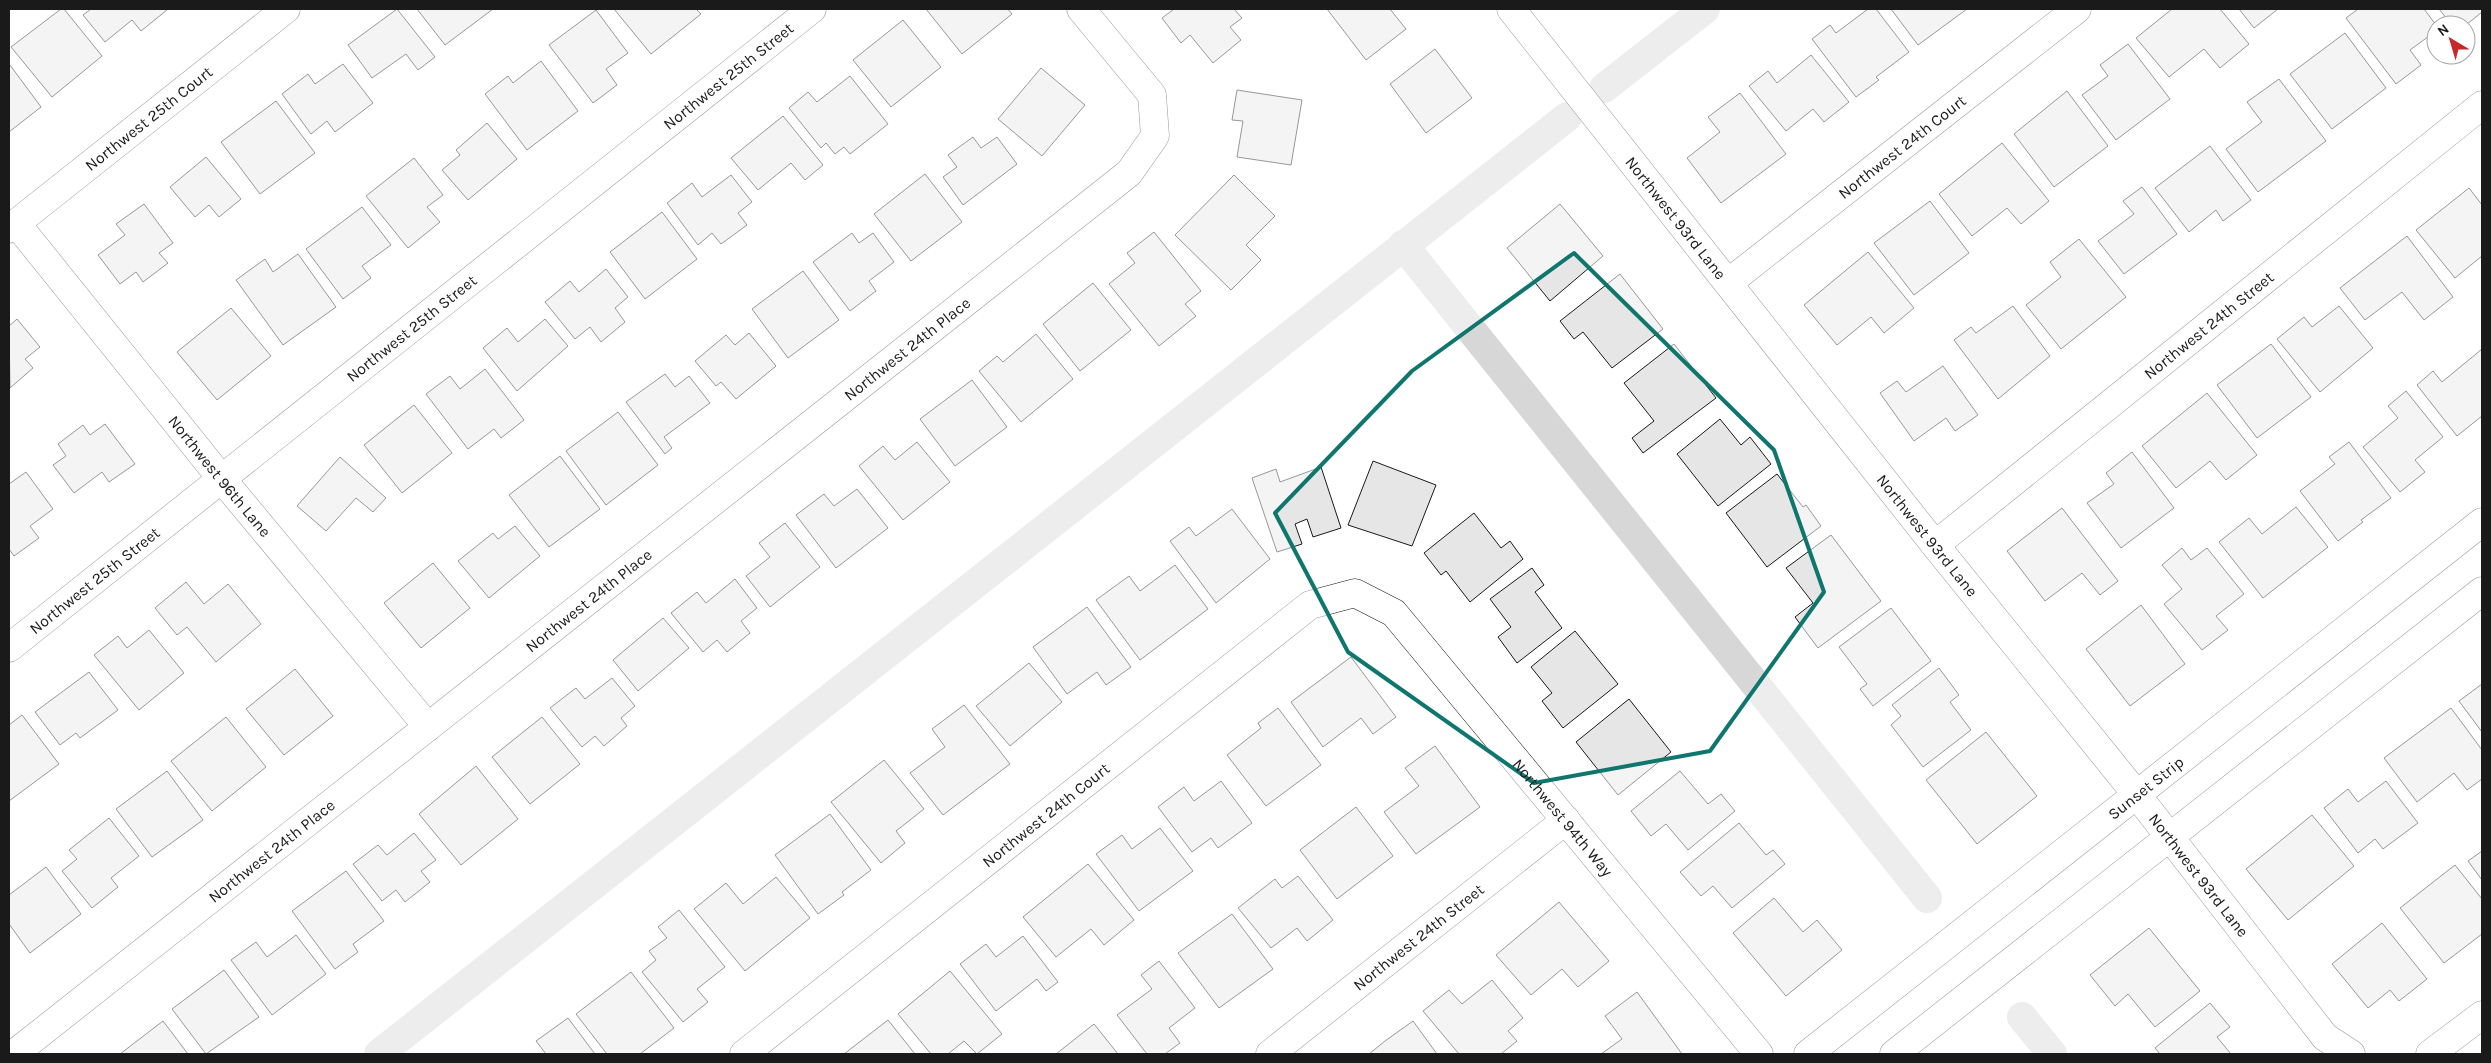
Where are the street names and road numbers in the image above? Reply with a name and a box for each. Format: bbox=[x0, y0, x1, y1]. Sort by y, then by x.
street label: Northwest 25th Street bbox=[659, 19, 797, 134]
street label: Northwest 25th Court bbox=[81, 62, 216, 175]
street label: Northwest 24th Court bbox=[1834, 91, 1970, 203]
street label: Northwest 93rd Lane bbox=[1621, 153, 1730, 283]
street label: Northwest 24th Street bbox=[2140, 268, 2277, 383]
street label: Northwest 25th Street bbox=[343, 271, 480, 386]
street label: Northwest 24th Place bbox=[840, 293, 974, 405]
street label: Northwest 96th Lane bbox=[164, 412, 275, 541]
street label: Northwest 93rd Lane bbox=[1873, 470, 1982, 600]
street label: Northwest 25th Street bbox=[26, 523, 164, 638]
street label: Northwest 24th Place bbox=[522, 545, 656, 656]
street label: Sunset Strip bbox=[2104, 752, 2187, 824]
street label: Northwest 94th Way bbox=[1508, 755, 1617, 881]
street label: Northwest 24th Court bbox=[978, 759, 1113, 871]
street label: Northwest 24th Place bbox=[205, 795, 339, 907]
street label: Northwest 93rd Lane bbox=[2145, 810, 2253, 941]
street label: Northwest 24th Street bbox=[1350, 880, 1488, 995]

